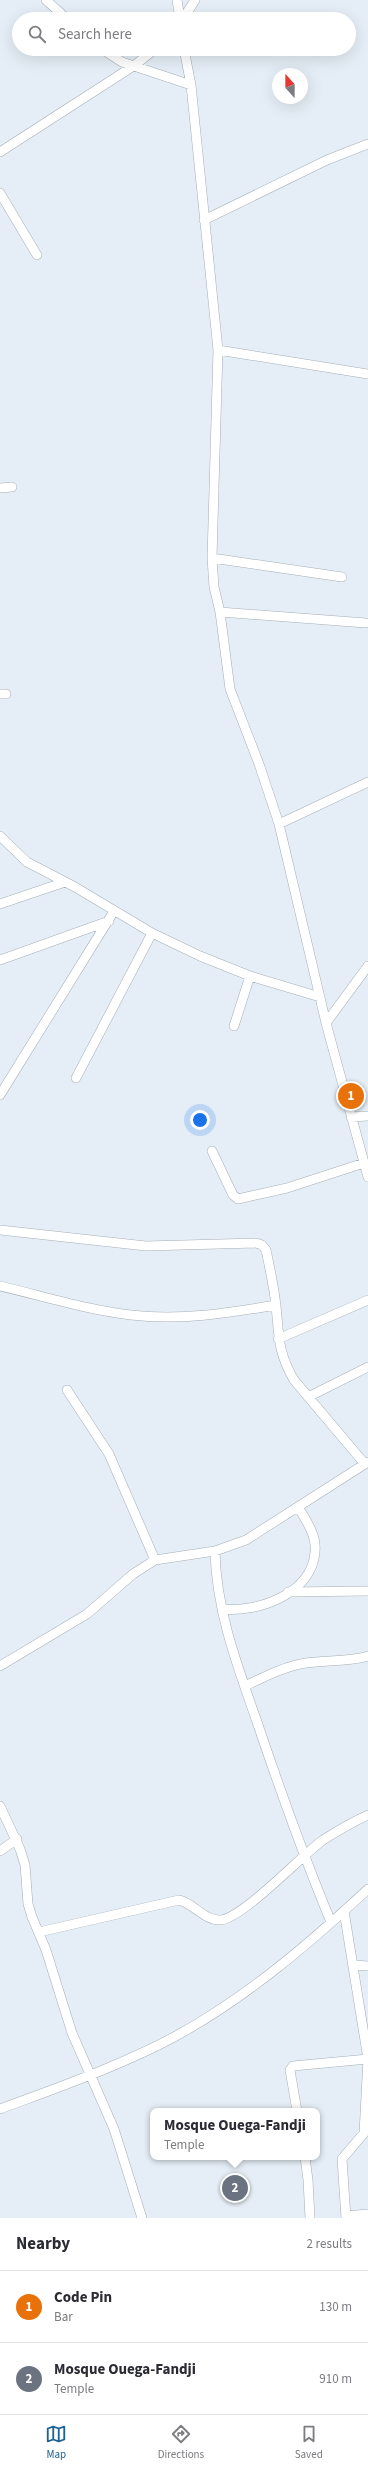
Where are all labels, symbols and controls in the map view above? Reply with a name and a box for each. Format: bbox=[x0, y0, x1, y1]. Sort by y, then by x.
search box bbox=[12, 12, 356, 56]
icon: search bbox=[26, 23, 48, 45]
text: Search here bbox=[58, 24, 132, 45]
north arrow bbox=[272, 68, 308, 104]
pin: 1 bbox=[338, 1081, 364, 1111]
your location bbox=[190, 1110, 210, 1130]
popup bbox=[150, 2108, 320, 2160]
text: Mosque Ouega-Fandji bbox=[164, 2115, 306, 2136]
text: Temple bbox=[164, 2136, 204, 2154]
pin: 2 bbox=[222, 2173, 248, 2203]
text: Nearby bbox=[16, 2232, 70, 2256]
text: 2 results bbox=[307, 2235, 352, 2253]
text: Code Pin bbox=[54, 2287, 112, 2308]
text: 1 bbox=[26, 2298, 32, 2316]
text: 130 m bbox=[319, 2298, 352, 2316]
text: Bar bbox=[54, 2308, 73, 2326]
text: Mosque Ouega-Fandji bbox=[54, 2359, 196, 2380]
text: 2 bbox=[26, 2370, 32, 2388]
text: 910 m bbox=[319, 2370, 352, 2388]
text: Temple bbox=[54, 2380, 94, 2398]
tab: Map bbox=[45, 2423, 67, 2462]
tab: Directions bbox=[158, 2423, 204, 2462]
tab: Saved bbox=[295, 2423, 323, 2462]

